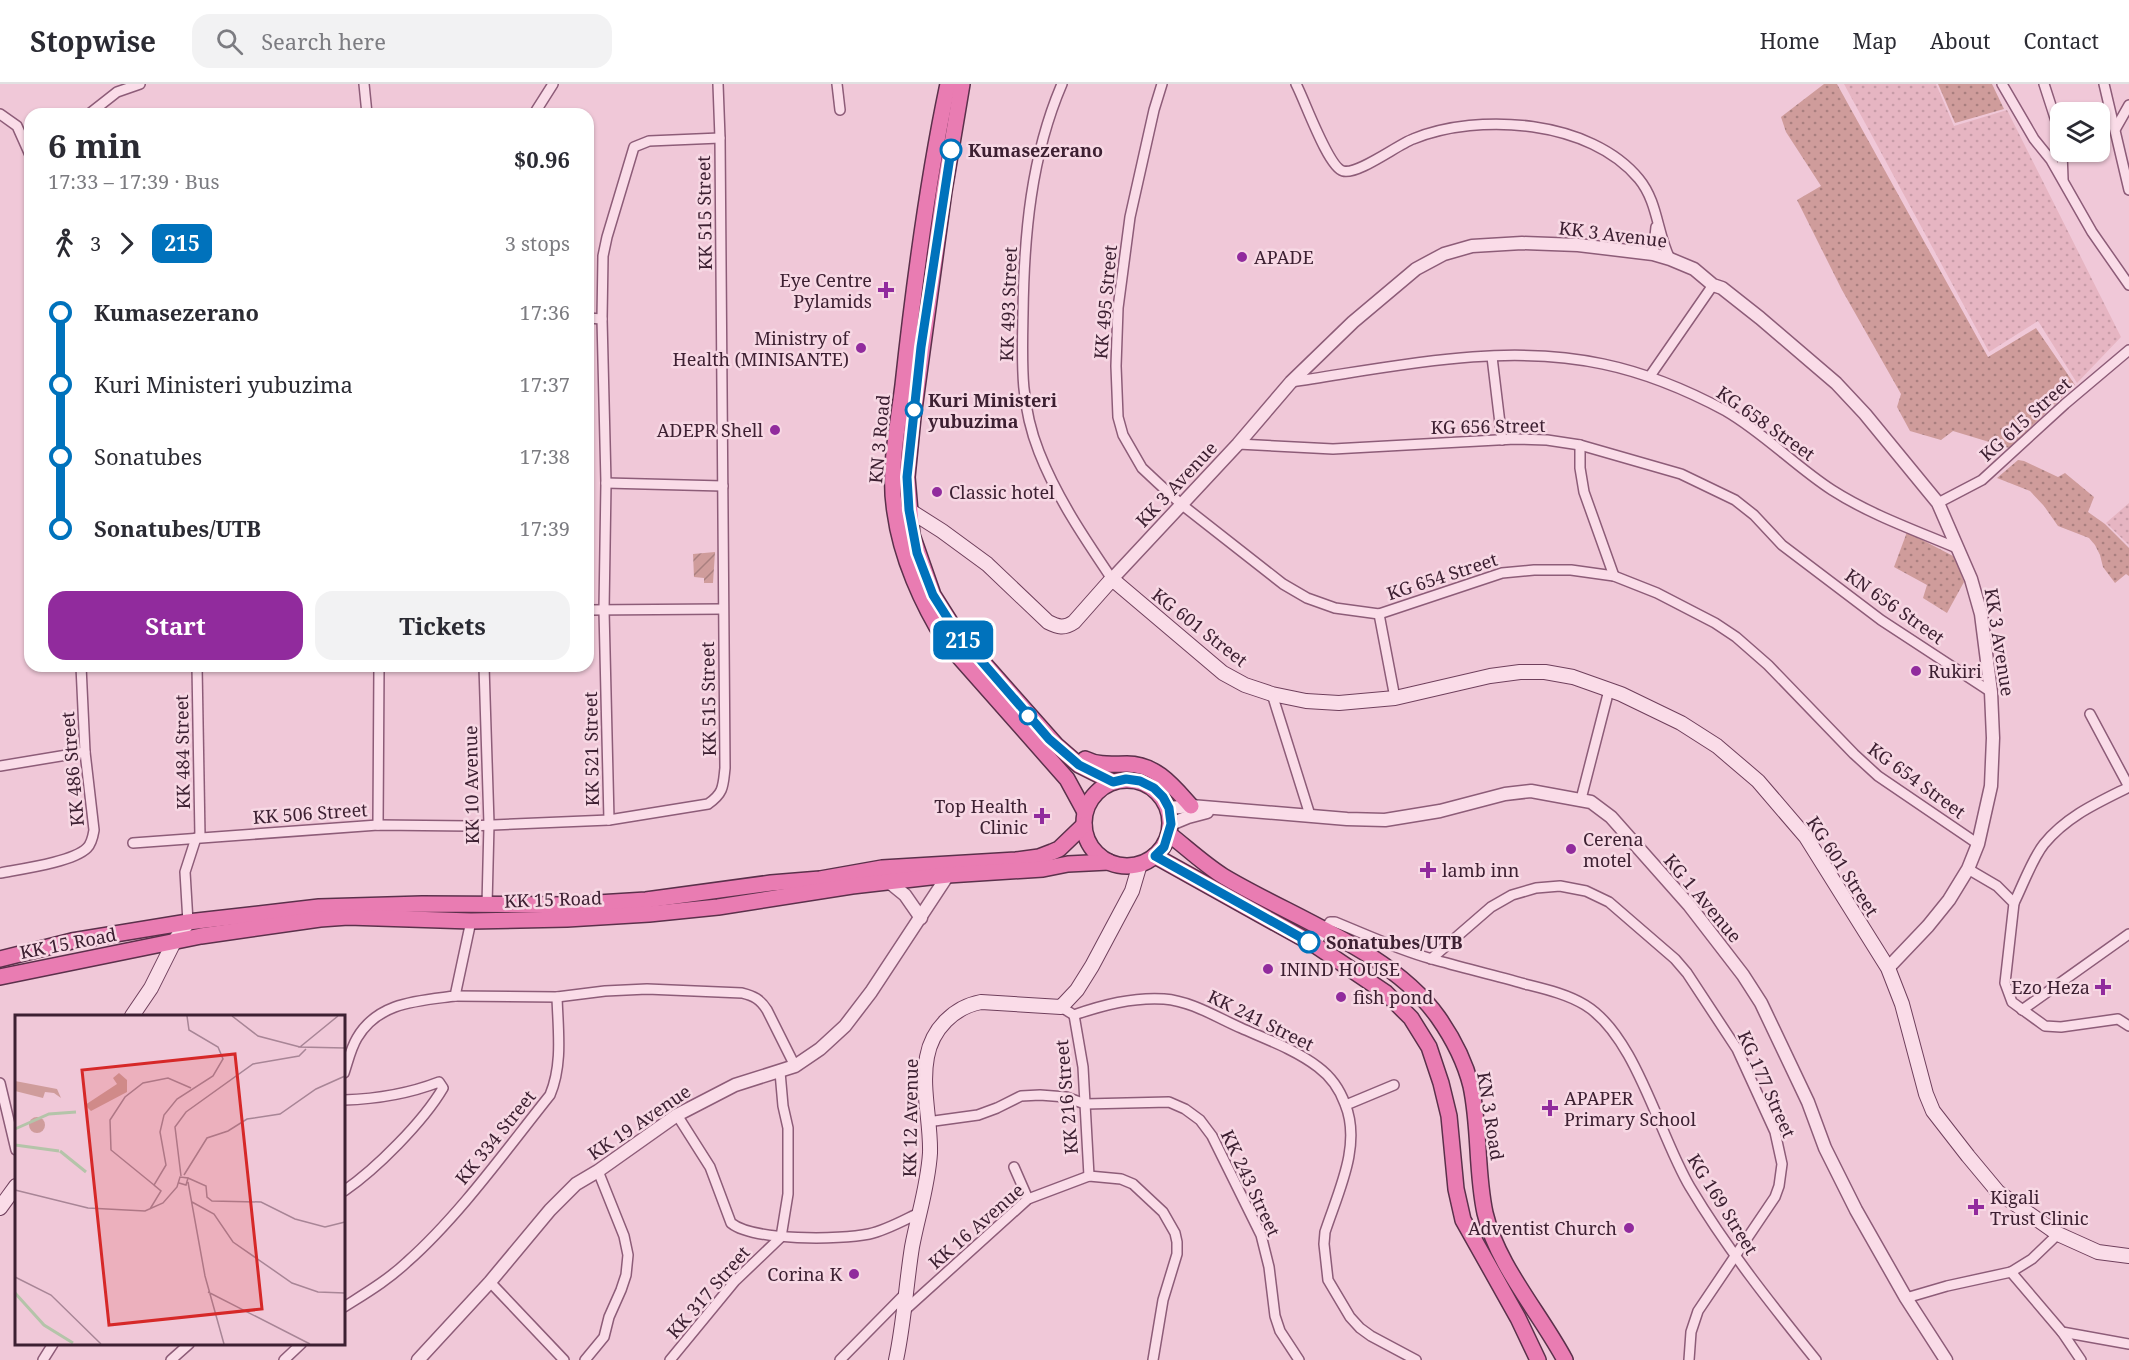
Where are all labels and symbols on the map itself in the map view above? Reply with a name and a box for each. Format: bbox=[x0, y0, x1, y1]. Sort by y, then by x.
place label: Kumasezerano bbox=[968, 138, 1103, 162]
marker: Kumasezerano bbox=[940, 139, 962, 161]
street label: KK 515 Street bbox=[691, 155, 717, 271]
street label: KK 3 Avenue bbox=[1557, 215, 1669, 253]
street label: KK 495 Street bbox=[1088, 244, 1122, 360]
place label: APADE bbox=[1254, 245, 1314, 269]
street label: KK 493 Street bbox=[994, 246, 1022, 362]
marker: APADE bbox=[1235, 250, 1249, 264]
place label: Eye Centre Pylamids bbox=[780, 268, 872, 313]
marker: Eye Centre Pylamids bbox=[877, 281, 895, 299]
place label: Ministry of Health (MINISANTE) bbox=[673, 326, 850, 371]
marker: Ministry of Health (MINISANTE) bbox=[854, 341, 868, 355]
street label: KG 615 Street bbox=[1974, 372, 2076, 466]
street label: KG 658 Street bbox=[1712, 380, 1820, 466]
place label: Kuri Ministeri yubuzima bbox=[928, 388, 1058, 433]
street label: KN 3 Road bbox=[863, 394, 895, 484]
marker: Kuri Ministeri yubuzima bbox=[905, 401, 923, 419]
street label: KG 656 Street bbox=[1430, 413, 1546, 439]
place label: ADEPR Shell bbox=[657, 418, 763, 442]
marker: ADEPR Shell bbox=[768, 423, 782, 437]
street label: KK 3 Avenue bbox=[1130, 436, 1222, 532]
place label: Classic hotel bbox=[949, 480, 1055, 504]
marker: Classic hotel bbox=[930, 485, 944, 499]
street label: KG 654 Street bbox=[1384, 547, 1500, 605]
street label: KN 656 Street bbox=[1841, 563, 1949, 649]
street label: KG 601 Street bbox=[1147, 582, 1253, 672]
street label: KK 3 Avenue bbox=[1980, 586, 2020, 698]
line badge: 215 bbox=[928, 620, 998, 660]
street label: KK 515 Street bbox=[695, 641, 721, 757]
place label: Rukiri bbox=[1928, 659, 1982, 683]
marker: Rukiri bbox=[1909, 664, 1923, 678]
street label: KK 521 Street bbox=[578, 691, 604, 807]
street label: KK 484 Street bbox=[169, 694, 195, 810]
unlabelled marker bbox=[1019, 707, 1037, 725]
street label: KK 486 Street bbox=[55, 711, 89, 827]
street label: KK 10 Avenue bbox=[458, 725, 484, 845]
street label: KG 654 Street bbox=[1863, 737, 1971, 823]
place label: Top Health Clinic bbox=[934, 794, 1028, 839]
street label: KK 506 Street bbox=[252, 797, 368, 829]
marker: Top Health Clinic bbox=[1033, 807, 1051, 825]
street label: KG 601 Street bbox=[1802, 811, 1884, 921]
place label: Cerena motel bbox=[1583, 827, 1644, 872]
marker: Cerena motel bbox=[1564, 842, 1578, 856]
street label: KG 1 Avenue bbox=[1659, 849, 1747, 947]
place label: lamb inn bbox=[1442, 858, 1520, 882]
marker: lamb inn bbox=[1419, 861, 1437, 879]
street label: KK 15 Road bbox=[504, 885, 602, 913]
street label: KK 15 Road bbox=[18, 922, 118, 964]
place label: Sonatubes/UTB bbox=[1326, 930, 1463, 954]
marker: Sonatubes/UTB bbox=[1298, 931, 1320, 953]
place label: ININD HOUSE bbox=[1280, 957, 1400, 981]
marker: ININD HOUSE bbox=[1261, 962, 1275, 976]
place label: Ezo Heza bbox=[2011, 975, 2090, 999]
marker: Ezo Heza bbox=[2094, 978, 2112, 996]
street label: KK 241 Street bbox=[1204, 984, 1318, 1056]
place label: fish pond bbox=[1353, 985, 1433, 1009]
marker: fish pond bbox=[1334, 990, 1348, 1004]
inset map bbox=[15, 1015, 345, 1345]
street label: KG 177 Street bbox=[1733, 1027, 1801, 1141]
street label: KK 216 Street bbox=[1049, 1039, 1083, 1155]
street label: KK 12 Avenue bbox=[897, 1058, 923, 1178]
street label: KN 3 Road bbox=[1472, 1070, 1510, 1162]
street label: KK 19 Avenue bbox=[583, 1079, 695, 1165]
street label: KK 334 Street bbox=[450, 1085, 540, 1189]
place label: APAPER Primary School bbox=[1564, 1086, 1696, 1131]
marker: APAPER Primary School bbox=[1541, 1099, 1559, 1117]
street label: KK 243 Street bbox=[1216, 1126, 1286, 1240]
street label: KG 169 Street bbox=[1682, 1149, 1764, 1259]
street label: KK 16 Avenue bbox=[923, 1178, 1029, 1274]
place label: Kigali Trust Clinic bbox=[1990, 1185, 2089, 1230]
marker: Kigali Trust Clinic bbox=[1967, 1198, 1985, 1216]
place label: Adventist Church bbox=[1468, 1216, 1617, 1240]
marker: Adventist Church bbox=[1622, 1221, 1636, 1235]
street label: KK 317 Street bbox=[661, 1241, 755, 1343]
place label: Corina K bbox=[767, 1262, 842, 1286]
marker: Corina K bbox=[847, 1267, 861, 1281]

